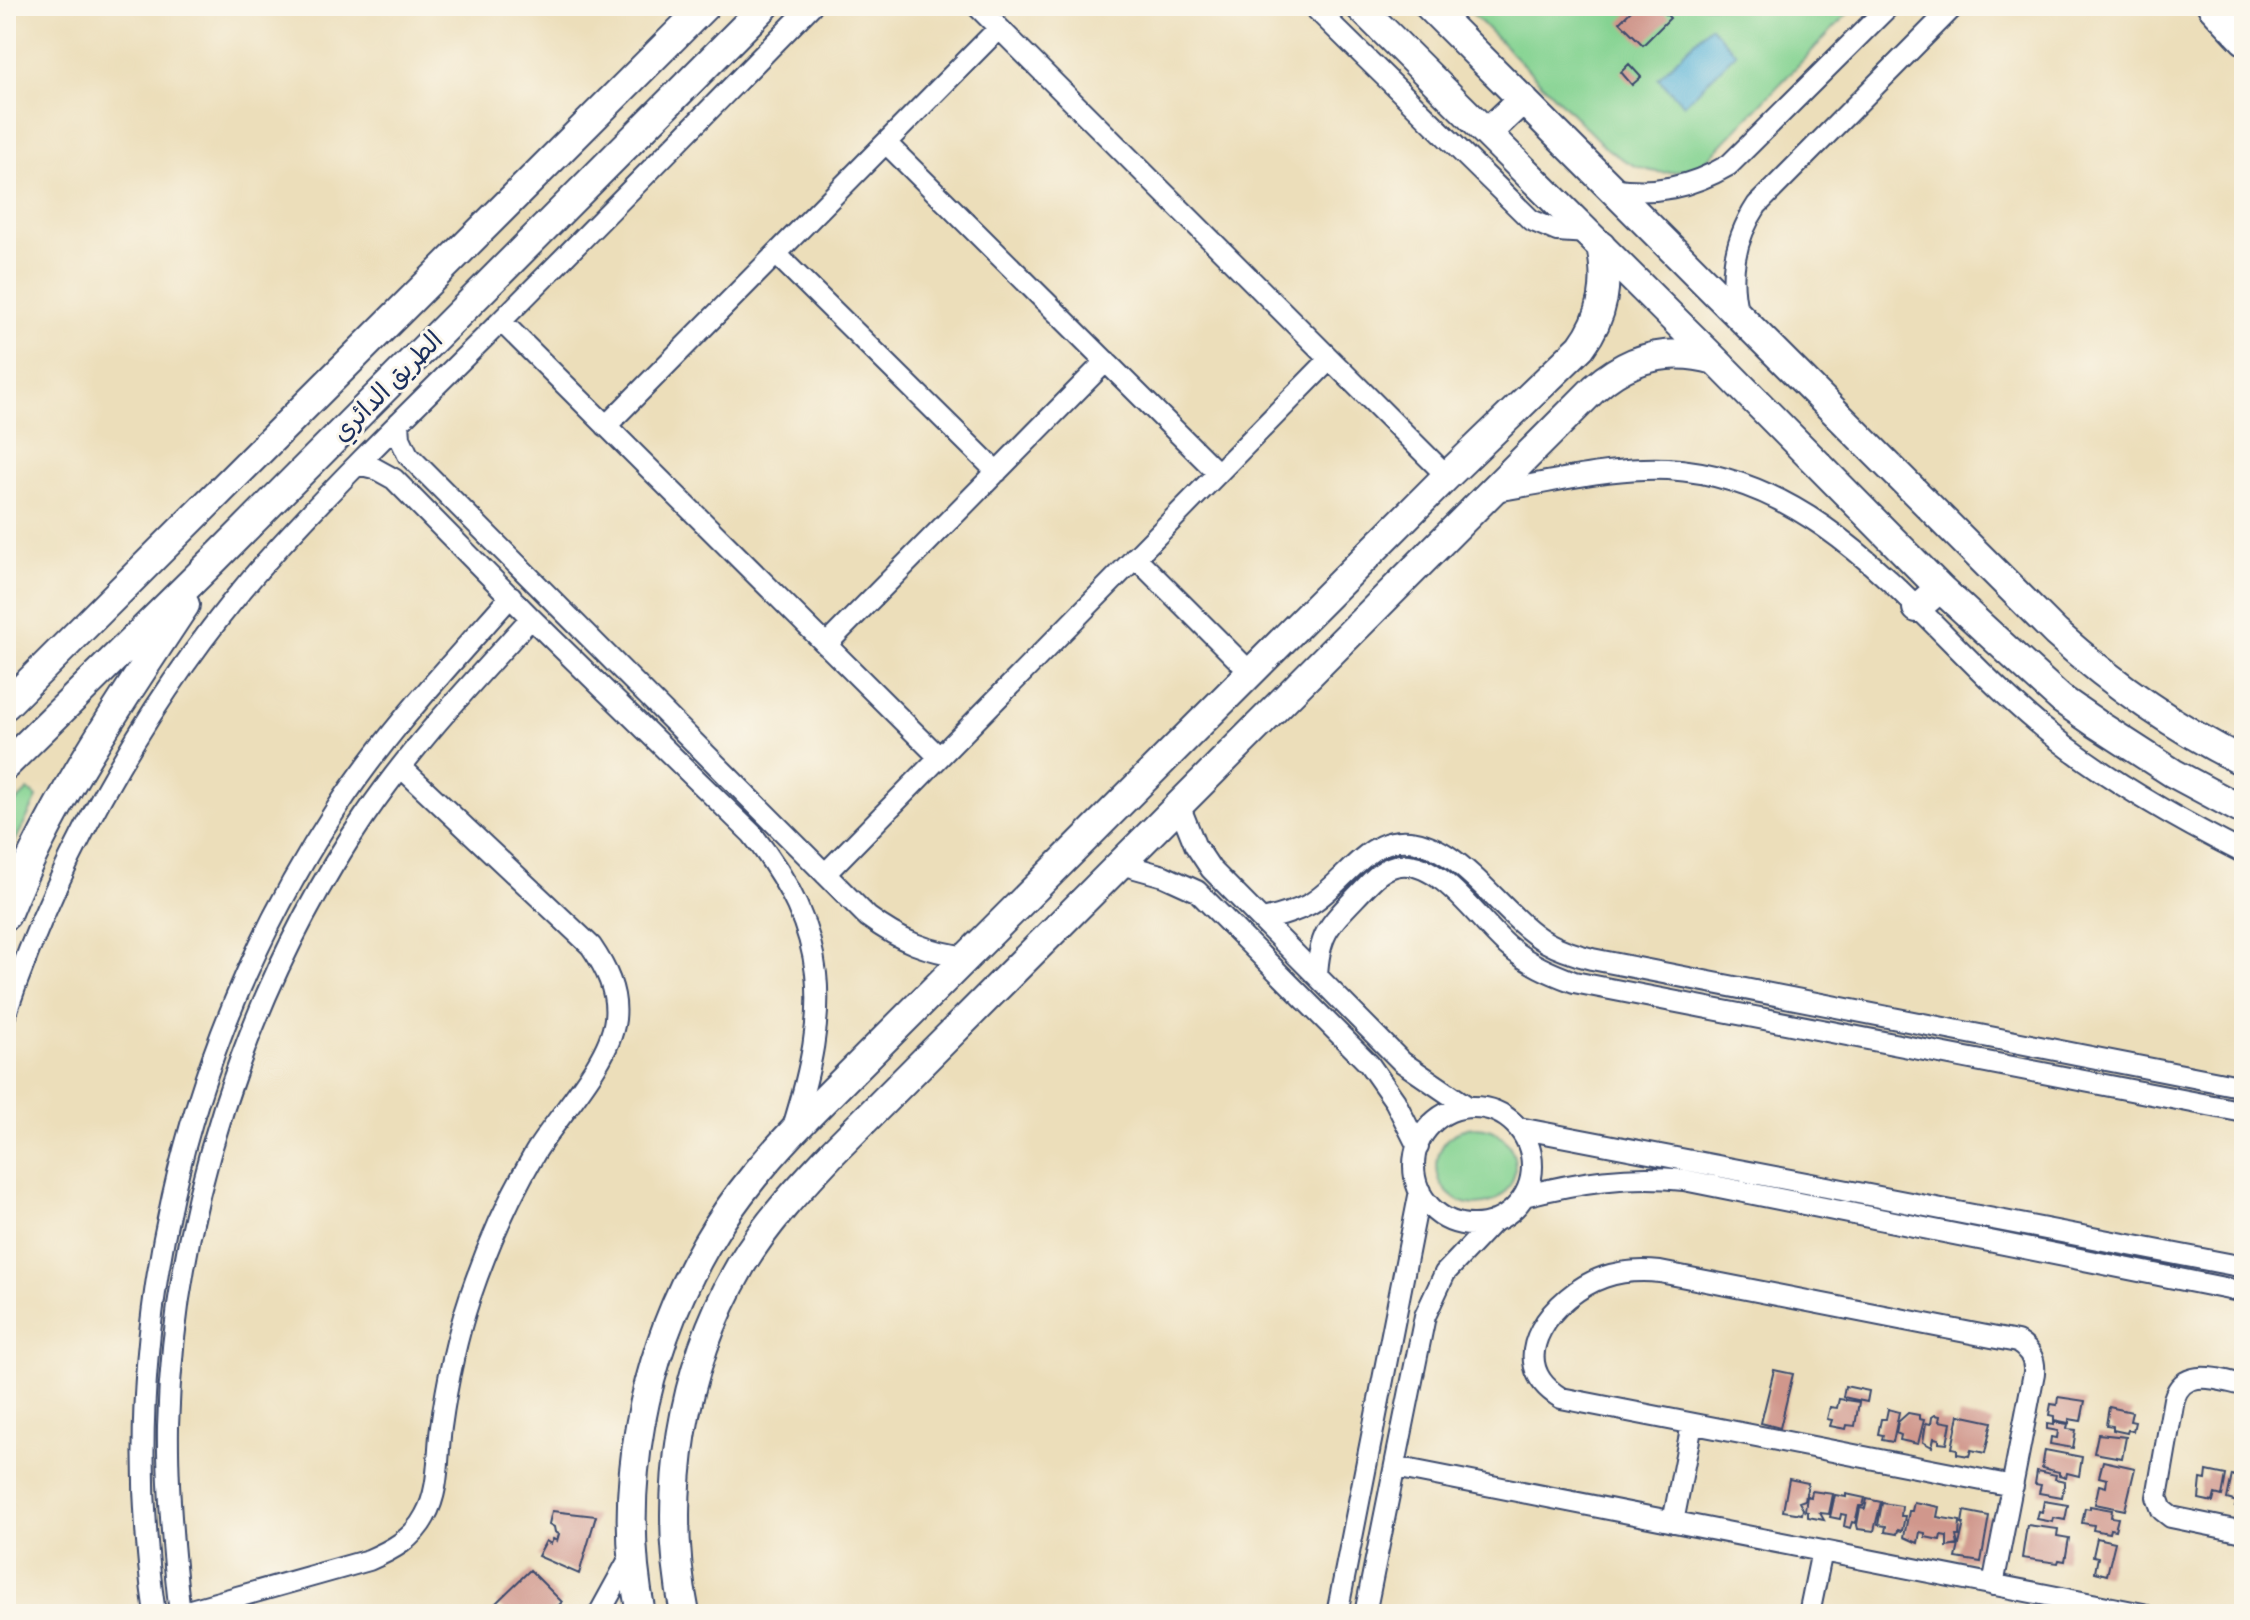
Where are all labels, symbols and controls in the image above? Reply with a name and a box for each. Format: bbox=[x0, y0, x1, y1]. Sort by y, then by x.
street label: الطريق الدائري bbox=[325, 324, 451, 450]

